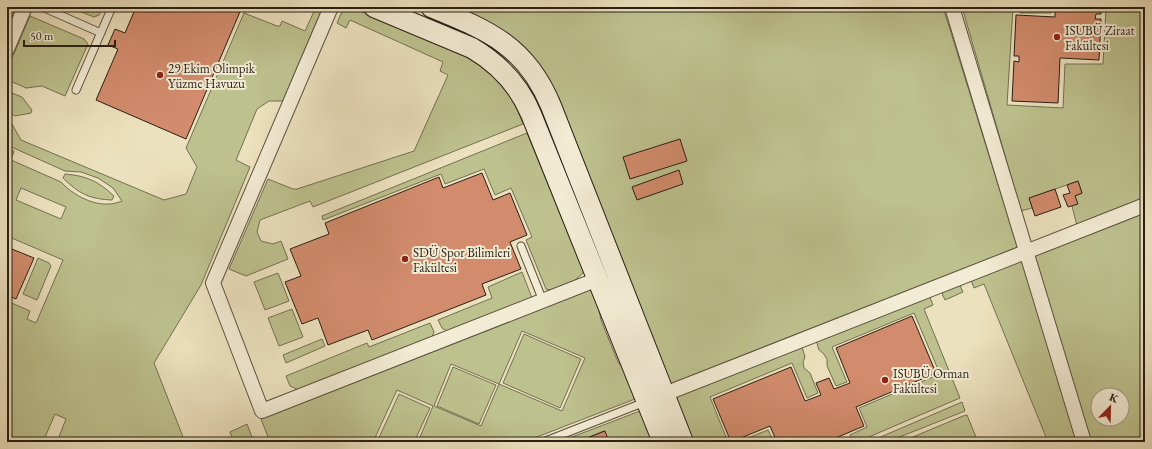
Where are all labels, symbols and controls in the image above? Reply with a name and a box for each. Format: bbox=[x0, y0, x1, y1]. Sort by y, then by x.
scale bar bbox=[24, 22, 115, 48]
place label: ISUBÜ Ziraat Fakültesi bbox=[1065, 22, 1135, 54]
text: 50 m bbox=[30, 28, 54, 44]
marker: ISUBÜ Ziraat Fakültesi bbox=[1052, 32, 1062, 42]
place label: 29 Ekim Olimpik Yüzme Havuzu bbox=[168, 60, 256, 92]
marker: 29 Ekim Olimpik Yüzme Havuzu bbox=[155, 70, 165, 80]
place label: SDÜ Spor Bilimleri Fakültesi bbox=[413, 244, 510, 276]
marker: SDÜ Spor Bilimleri Fakültesi bbox=[400, 254, 410, 264]
place label: ISUBÜ Orman Fakültesi bbox=[893, 365, 969, 397]
marker: ISUBÜ Orman Fakültesi bbox=[880, 375, 890, 385]
north arrow bbox=[1090, 387, 1130, 427]
text: K bbox=[1107, 390, 1121, 406]

